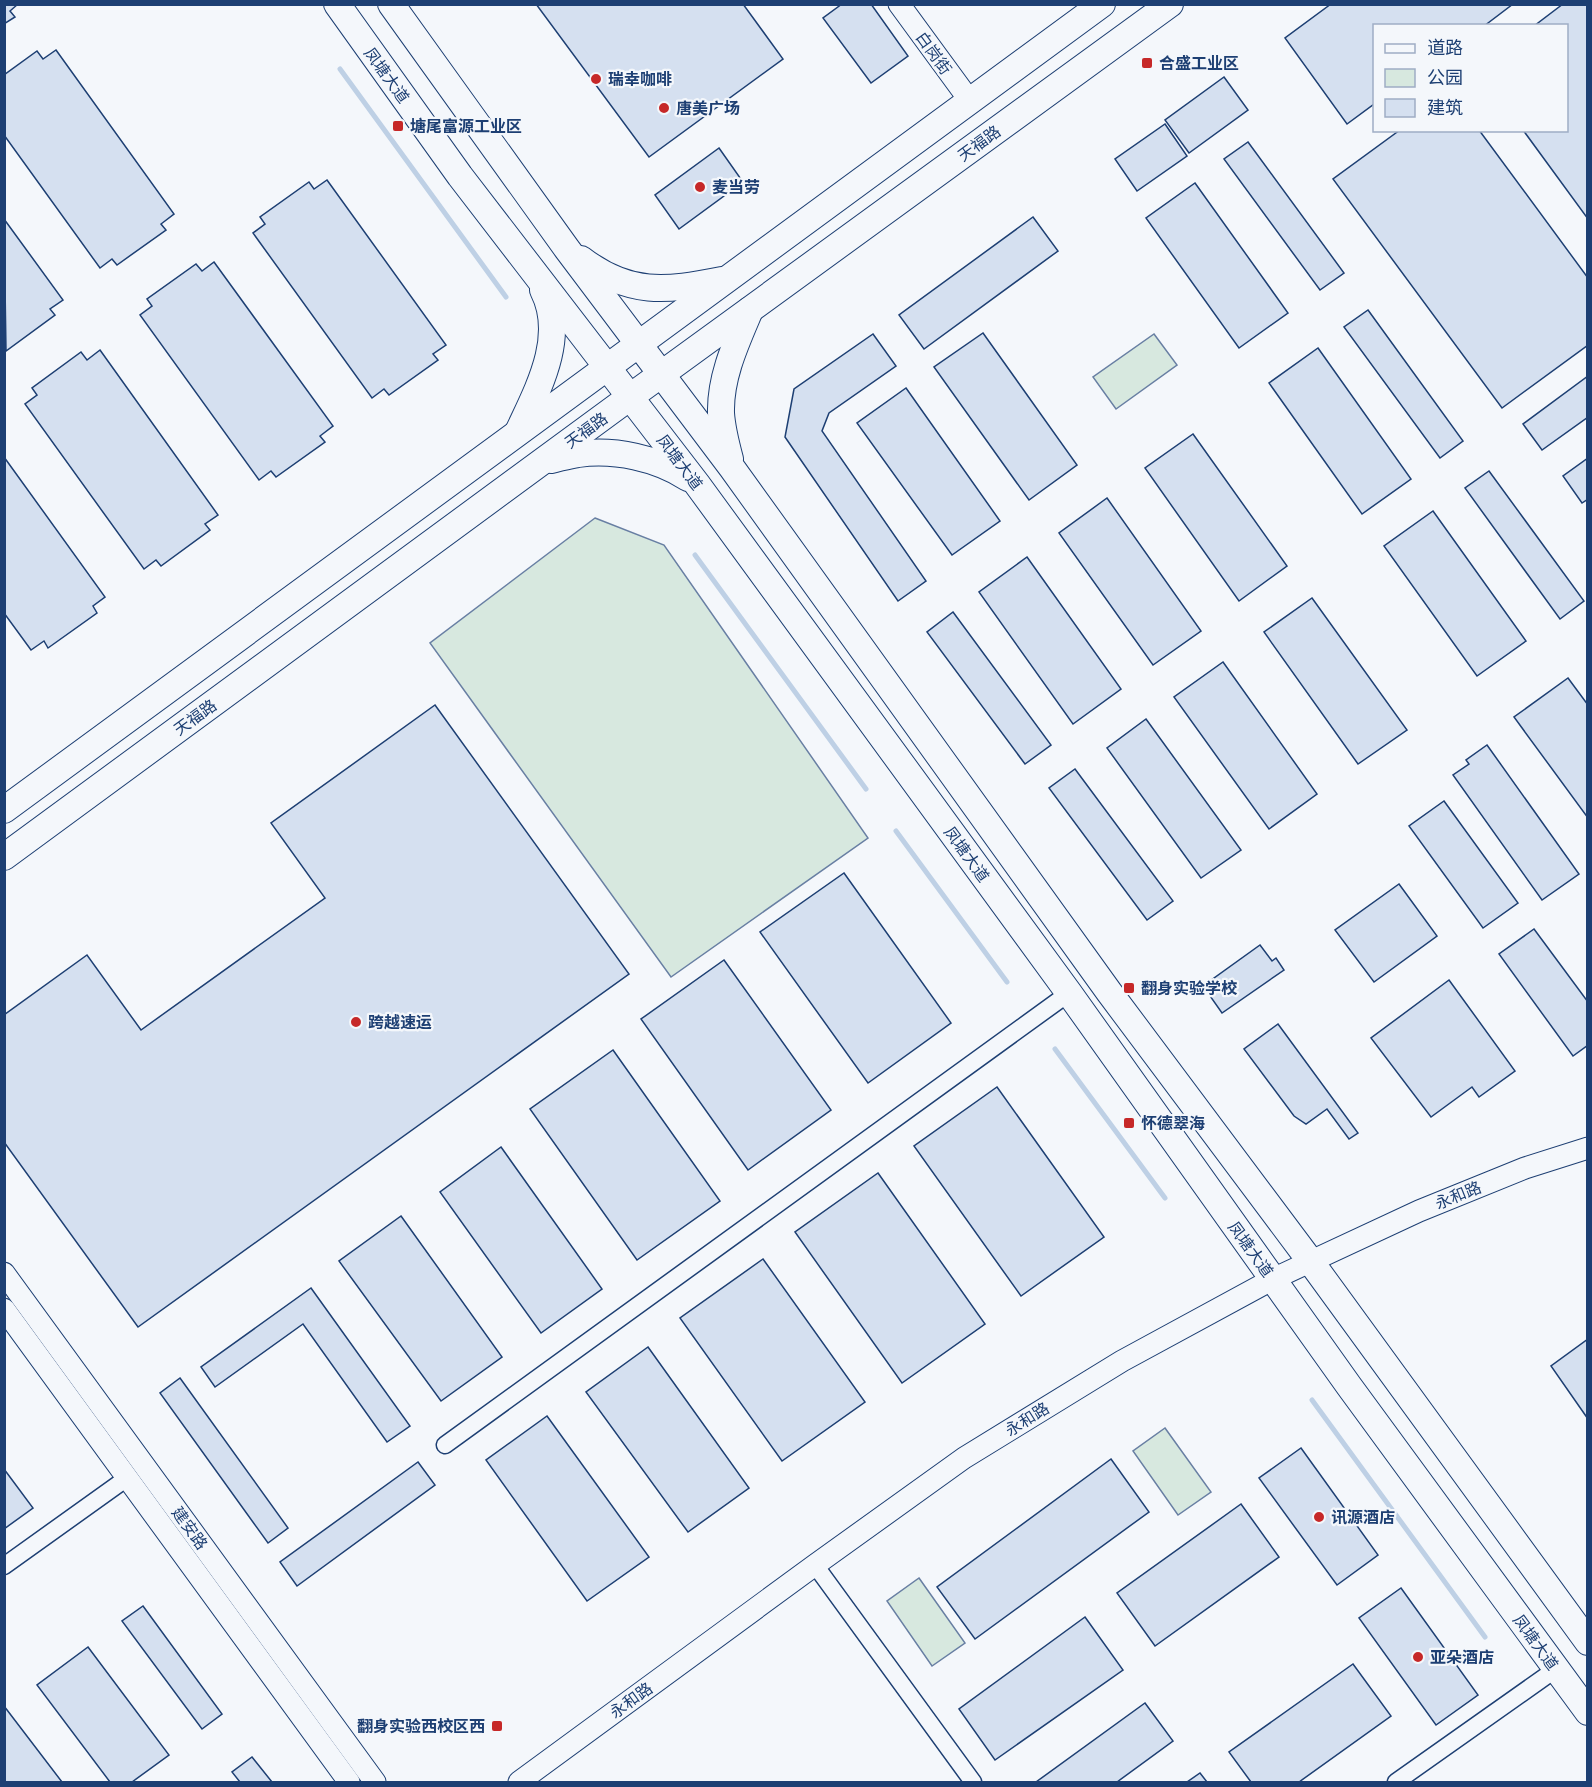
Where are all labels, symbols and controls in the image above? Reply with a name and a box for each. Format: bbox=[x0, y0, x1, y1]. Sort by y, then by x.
legend bbox=[1373, 24, 1568, 132]
street label: 白岗街 bbox=[912, 28, 955, 78]
text: 道路 bbox=[1427, 37, 1463, 59]
street label: 凤塘大道 bbox=[360, 44, 413, 107]
place label: 合盛工业区 bbox=[1159, 54, 1239, 73]
marker: 合盛工业区 bbox=[1140, 56, 1154, 70]
text: 公园 bbox=[1427, 67, 1463, 89]
place label: 瑞幸咖啡 bbox=[608, 70, 672, 89]
marker: 瑞幸咖啡 bbox=[589, 72, 603, 86]
text: 建筑 bbox=[1427, 97, 1463, 119]
place label: 唐美广场 bbox=[676, 99, 740, 118]
marker: 唐美广场 bbox=[657, 101, 671, 115]
place label: 塘尾富源工业区 bbox=[410, 117, 522, 136]
marker: 塘尾富源工业区 bbox=[391, 119, 405, 133]
street label: 天福路 bbox=[954, 122, 1004, 165]
place label: 麦当劳 bbox=[712, 178, 760, 197]
marker: 麦当劳 bbox=[693, 180, 707, 194]
street label: 天福路 bbox=[561, 409, 611, 452]
street label: 凤塘大道 bbox=[653, 431, 706, 494]
street label: 天福路 bbox=[170, 696, 220, 739]
street label: 凤塘大道 bbox=[940, 823, 993, 886]
place label: 翻身实验学校 bbox=[1141, 979, 1238, 998]
marker: 翻身实验学校 bbox=[1122, 981, 1136, 995]
place label: 跨越速运 bbox=[368, 1013, 432, 1032]
marker: 跨越速运 bbox=[349, 1015, 363, 1029]
place label: 怀德翠海 bbox=[1141, 1114, 1205, 1133]
marker: 怀德翠海 bbox=[1122, 1116, 1136, 1130]
street label: 永和路 bbox=[1432, 1178, 1484, 1213]
street label: 凤塘大道 bbox=[1224, 1218, 1277, 1281]
street label: 永和路 bbox=[1002, 1399, 1053, 1440]
street label: 建安路 bbox=[168, 1503, 211, 1553]
place label: 讯源酒店 bbox=[1331, 1508, 1395, 1527]
marker: 讯源酒店 bbox=[1312, 1510, 1326, 1524]
street label: 凤塘大道 bbox=[1509, 1611, 1562, 1674]
place label: 亚朵酒店 bbox=[1430, 1648, 1494, 1667]
marker: 亚朵酒店 bbox=[1411, 1650, 1425, 1664]
street label: 永和路 bbox=[606, 1679, 656, 1722]
place label: 翻身实验西校区西 bbox=[357, 1717, 485, 1736]
marker: 翻身实验西校区西 bbox=[490, 1719, 504, 1733]

